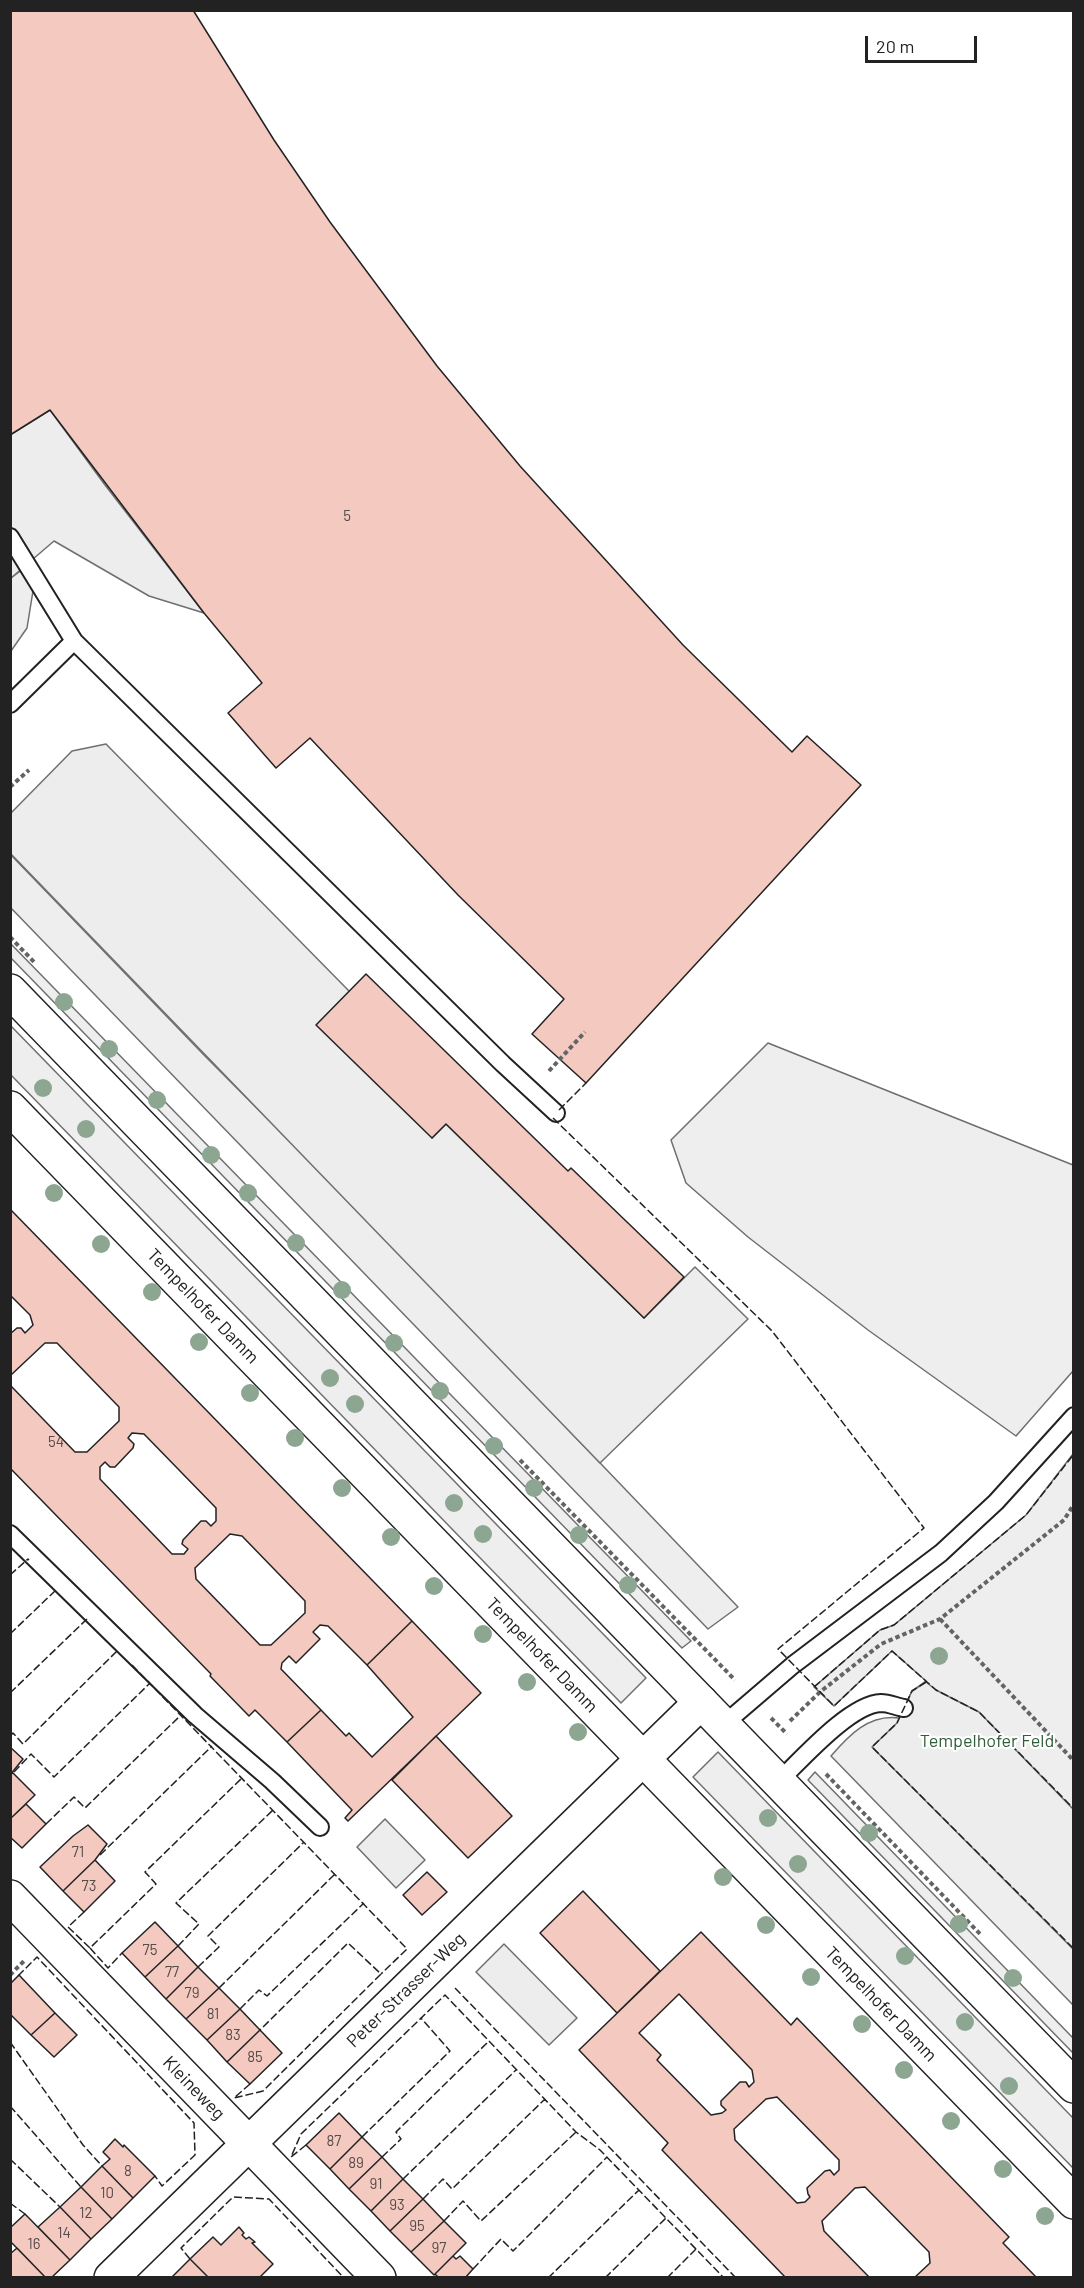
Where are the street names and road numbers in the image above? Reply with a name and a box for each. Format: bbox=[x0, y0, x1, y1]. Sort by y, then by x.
street label: Tempelhofer Damm bbox=[143, 1244, 263, 1368]
street label: Tempelhofer Damm bbox=[482, 1593, 602, 1717]
street label: Peter-Strasser-Weg bbox=[342, 1928, 470, 2052]
street label: Tempelhofer Damm bbox=[821, 1942, 941, 2066]
street label: Kleineweg bbox=[158, 2052, 230, 2124]

